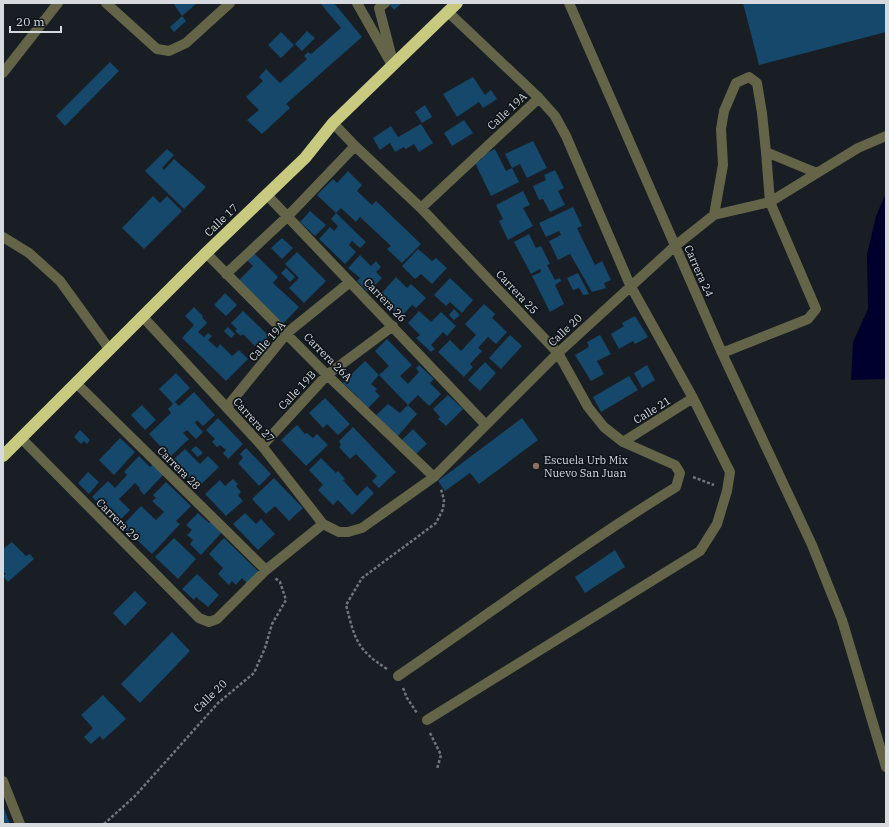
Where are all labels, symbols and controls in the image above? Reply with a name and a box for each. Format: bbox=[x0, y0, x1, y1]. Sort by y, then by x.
scale bar bbox=[10, 8, 61, 34]
text: 20 m bbox=[16, 14, 45, 29]
street label: Calle 19A bbox=[484, 89, 530, 133]
street label: Calle 17 bbox=[201, 201, 241, 239]
street label: Carrera 24 bbox=[681, 243, 717, 299]
street label: Carrera 25 bbox=[493, 267, 541, 317]
street label: Carrera 26 bbox=[361, 275, 409, 325]
street label: Calle 20 bbox=[545, 311, 585, 349]
street label: Calle 19A bbox=[246, 318, 289, 364]
street label: Carrera 26A bbox=[301, 330, 355, 384]
street label: Calle 19B bbox=[275, 367, 319, 413]
street label: Calle 21 bbox=[631, 393, 673, 427]
street label: Carrera 27 bbox=[230, 395, 278, 445]
street label: Carrera 28 bbox=[154, 443, 204, 493]
place label: Escuela Urb Mix Nuevo San Juan bbox=[544, 453, 628, 480]
marker: Escuela Urb Mix Nuevo San Juan bbox=[531, 461, 541, 471]
street label: Carrera 29 bbox=[93, 495, 143, 545]
street label: Calle 20 bbox=[190, 676, 230, 715]

